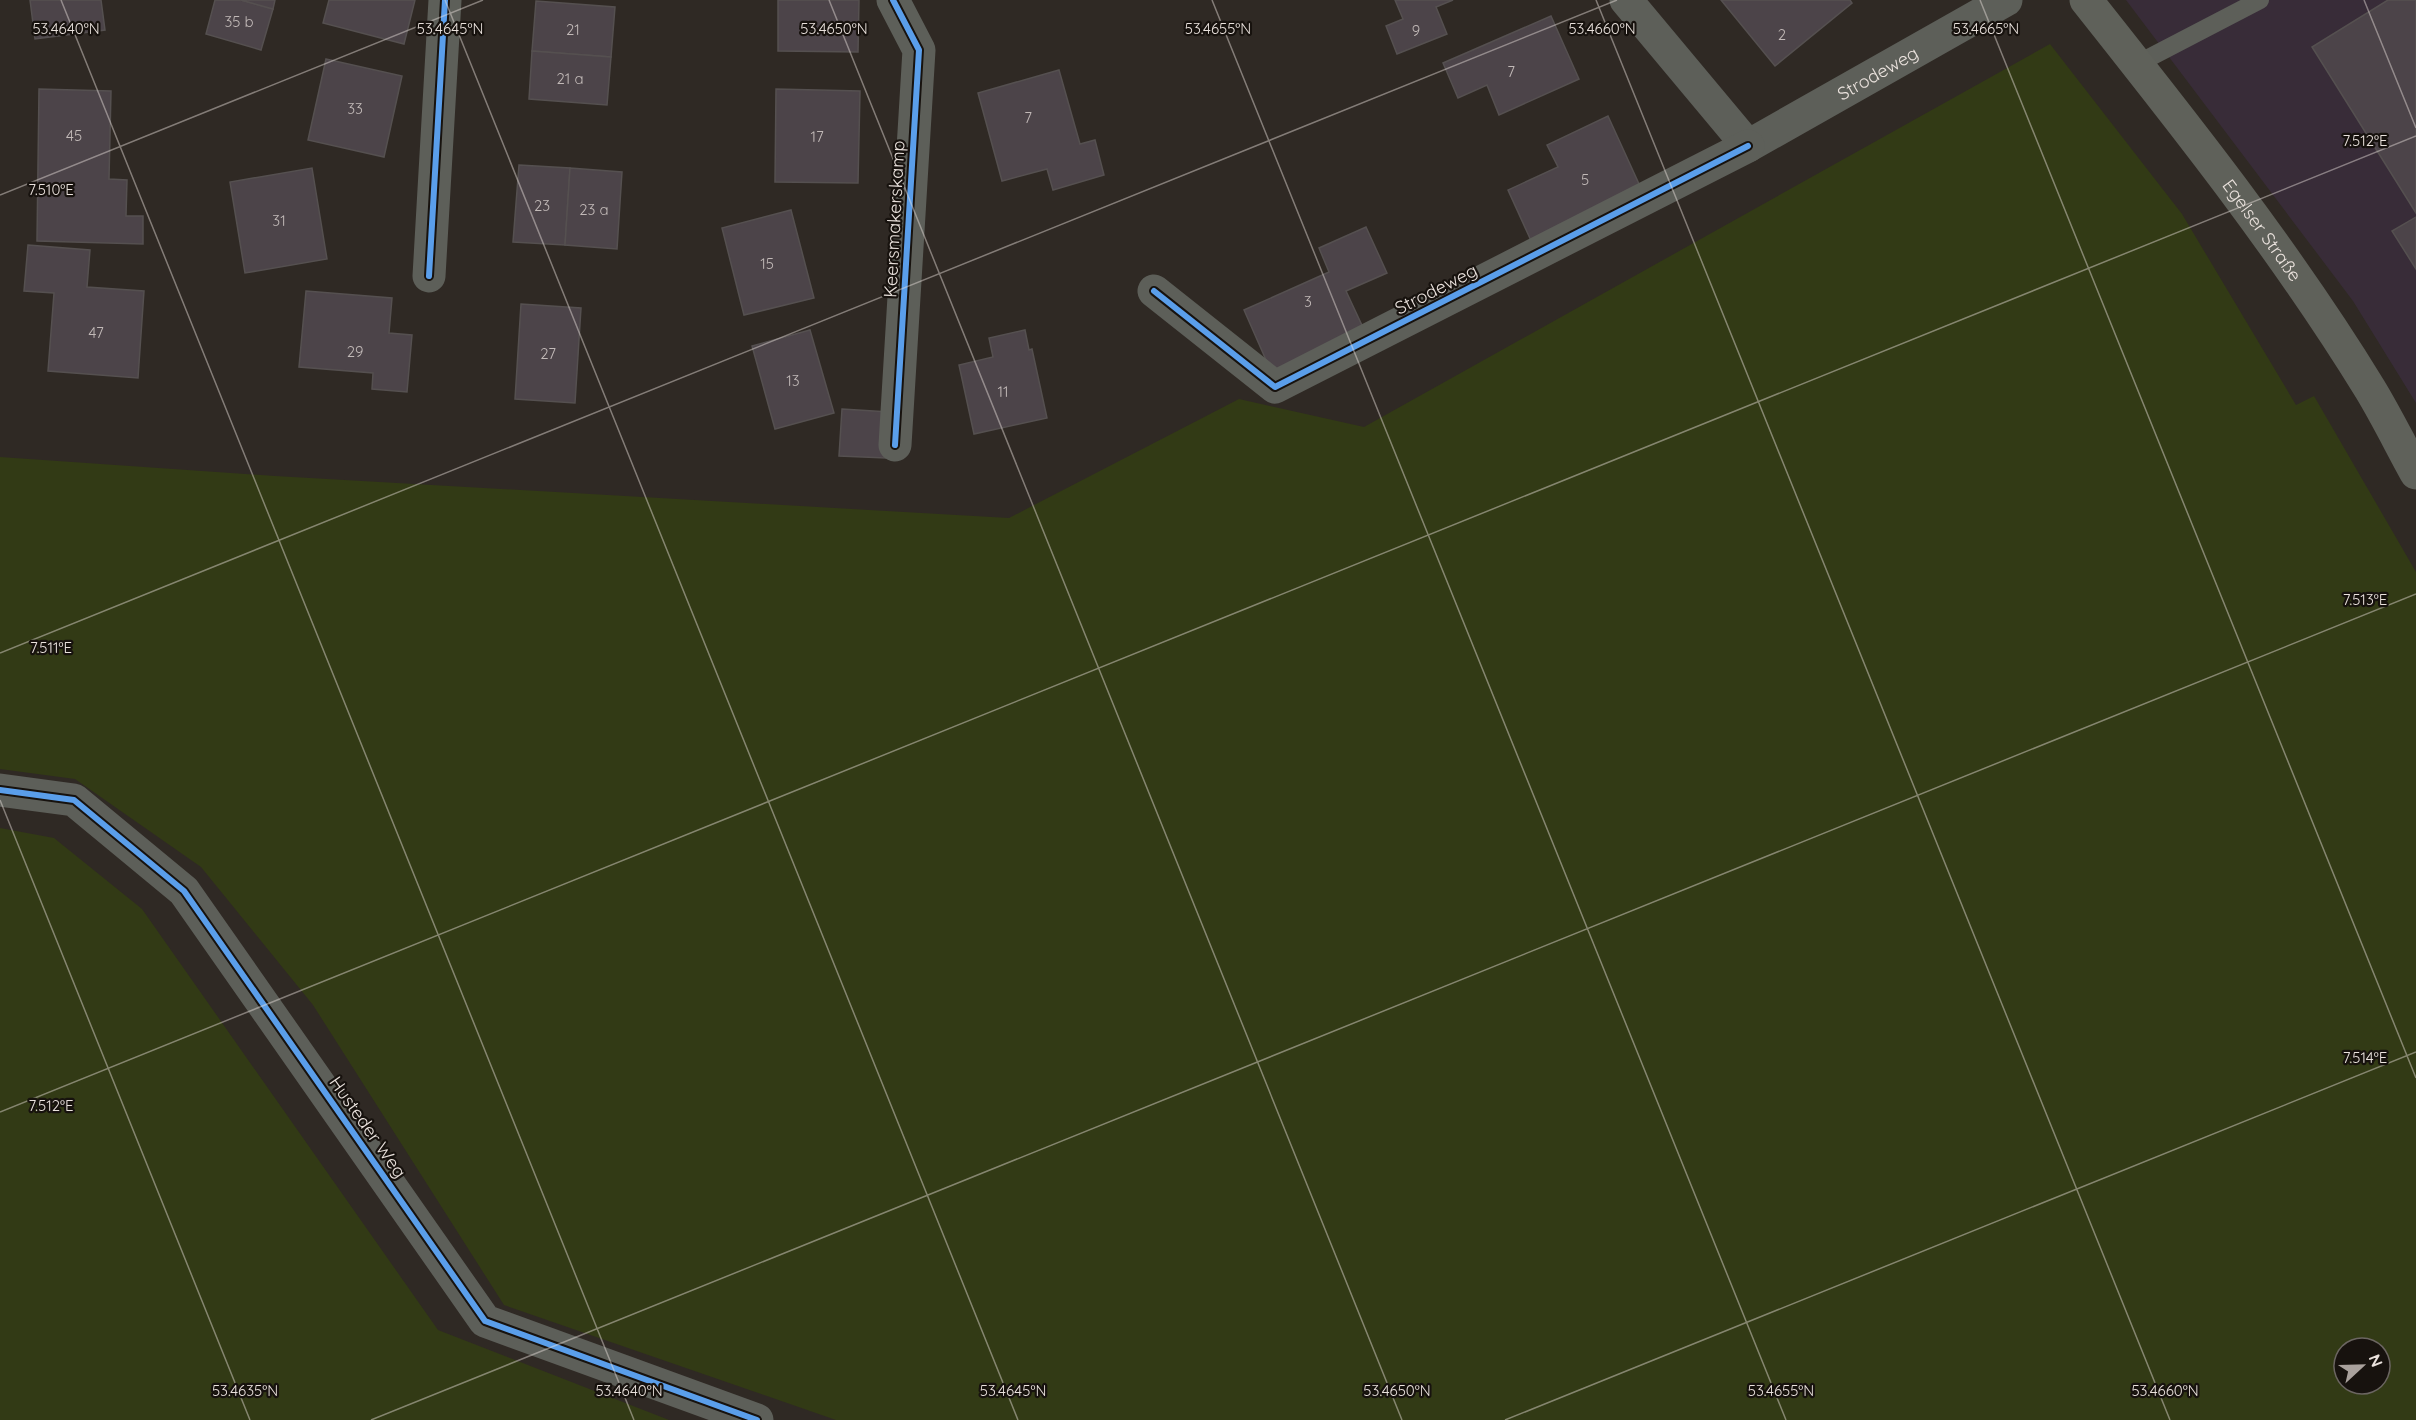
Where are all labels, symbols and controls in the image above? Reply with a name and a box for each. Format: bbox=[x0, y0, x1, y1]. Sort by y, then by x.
house number: 35 b bbox=[224, 12, 254, 31]
text: 53.4640°N bbox=[32, 19, 100, 38]
text: 53.4645°N bbox=[417, 19, 483, 38]
text: 53.4650°N bbox=[800, 19, 868, 38]
text: 53.4655°N bbox=[1185, 19, 1251, 38]
text: 53.4660°N bbox=[1568, 19, 1636, 38]
text: 53.4665°N bbox=[1953, 19, 2019, 38]
house number: 21 bbox=[566, 20, 580, 39]
house number: 9 bbox=[1412, 21, 1420, 40]
house number: 2 bbox=[1778, 25, 1786, 44]
street label: Strodeweg bbox=[1833, 41, 1922, 105]
house number: 7 bbox=[1507, 62, 1515, 81]
house number: 21 a bbox=[556, 69, 584, 88]
house number: 33 bbox=[347, 99, 363, 118]
house number: 7 bbox=[1024, 108, 1032, 127]
house number: 45 bbox=[66, 126, 82, 145]
house number: 17 bbox=[810, 127, 824, 146]
text: 7.512°E bbox=[2342, 131, 2388, 150]
street label: Keersmakerskamp bbox=[878, 140, 910, 298]
house number: 5 bbox=[1581, 170, 1589, 189]
street label: Egelser Straße bbox=[2218, 174, 2307, 286]
text: 7.510°E bbox=[28, 180, 74, 199]
house number: 23 bbox=[534, 196, 550, 215]
house number: 23 a bbox=[579, 200, 609, 219]
house number: 31 bbox=[272, 211, 286, 230]
house number: 15 bbox=[760, 254, 774, 273]
street label: Strodeweg bbox=[1391, 258, 1481, 320]
house number: 3 bbox=[1304, 292, 1312, 311]
house number: 47 bbox=[88, 323, 104, 342]
house number: 29 bbox=[347, 342, 363, 361]
house number: 27 bbox=[540, 344, 556, 363]
house number: 13 bbox=[786, 371, 800, 390]
house number: 11 bbox=[997, 382, 1009, 401]
text: 7.513°E bbox=[2343, 590, 2387, 609]
text: 7.511°E bbox=[30, 638, 72, 657]
text: 7.514°E bbox=[2343, 1048, 2387, 1067]
street label: Husteder Weg bbox=[324, 1072, 412, 1182]
text: 7.512°E bbox=[28, 1096, 74, 1115]
north arrow bbox=[2332, 1336, 2392, 1396]
text: N bbox=[2364, 1351, 2387, 1370]
text: 53.4635°N bbox=[212, 1381, 278, 1400]
text: 53.4640°N bbox=[595, 1381, 663, 1400]
text: 53.4645°N bbox=[980, 1381, 1046, 1400]
text: 53.4650°N bbox=[1363, 1381, 1431, 1400]
text: 53.4655°N bbox=[1748, 1381, 1814, 1400]
text: 53.4660°N bbox=[2131, 1381, 2199, 1400]

